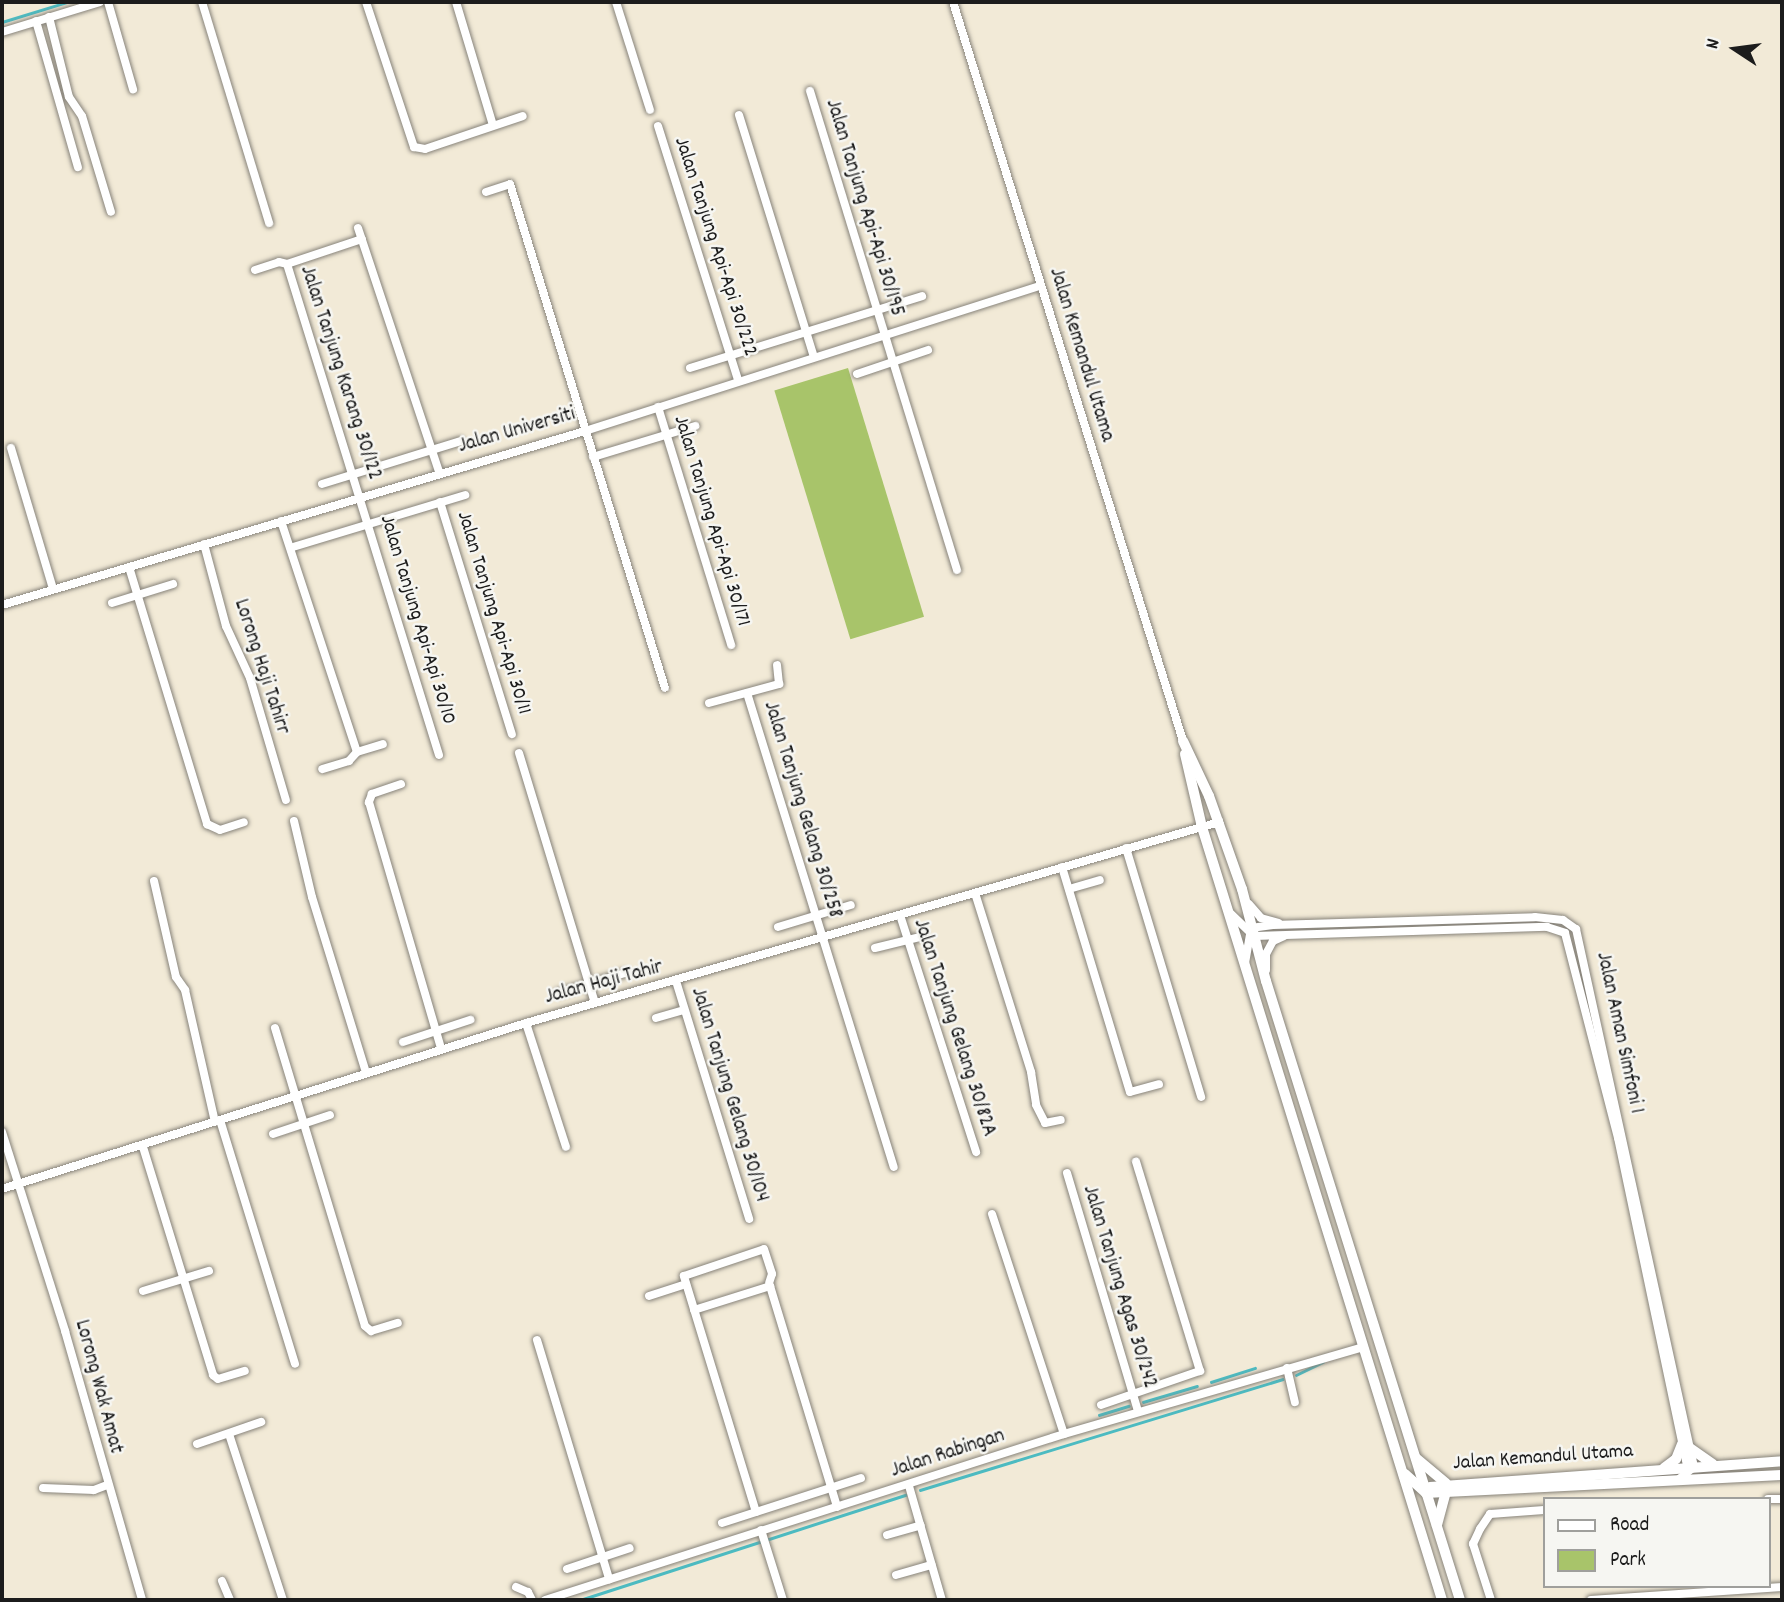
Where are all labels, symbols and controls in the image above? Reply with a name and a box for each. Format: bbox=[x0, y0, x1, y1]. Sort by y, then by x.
north arrow bbox=[1700, 14, 1770, 84]
text: N bbox=[1700, 37, 1728, 52]
street label: Jalan Tanjung Api-Api 30/195 bbox=[819, 96, 909, 320]
street label: Jalan Tanjung Api-Api 30/222 bbox=[668, 134, 762, 360]
street label: Jalan Tanjung Karang 30/122 bbox=[293, 263, 387, 483]
street label: Jalan Kemandul Utama bbox=[1043, 265, 1119, 445]
street label: Jalan Universiti bbox=[456, 402, 578, 460]
street label: Jalan Tanjung Api-Api 30/171 bbox=[667, 413, 755, 629]
street label: Jalan Tanjung Api-Api 30/11 bbox=[450, 508, 536, 718]
street label: Jalan Tanjung Api-Api 30/10 bbox=[373, 512, 461, 728]
street label: Lorong Haji Tahirr bbox=[227, 596, 295, 738]
street label: Jalan Tanjung Gelang 30/258 bbox=[757, 698, 847, 922]
street label: Jalan Tanjung Gelang 30/82A bbox=[907, 916, 1001, 1140]
street label: Jalan Aman Simfoni 1 bbox=[1590, 950, 1648, 1116]
street label: Jalan Haji Tahir bbox=[542, 955, 666, 1011]
street label: Jalan Tanjung Gelang 30/104 bbox=[684, 985, 774, 1205]
street label: Jalan Tanjung Agas 30/242 bbox=[1076, 1182, 1162, 1392]
street label: Lorong Wak Amat bbox=[68, 1317, 128, 1457]
street label: Jalan Rabingan bbox=[888, 1424, 1008, 1484]
street label: Jalan Kemandul Utama bbox=[1452, 1439, 1634, 1477]
legend bbox=[1542, 1497, 1770, 1588]
text: Road bbox=[1610, 1511, 1649, 1541]
text: Park bbox=[1610, 1546, 1646, 1576]

